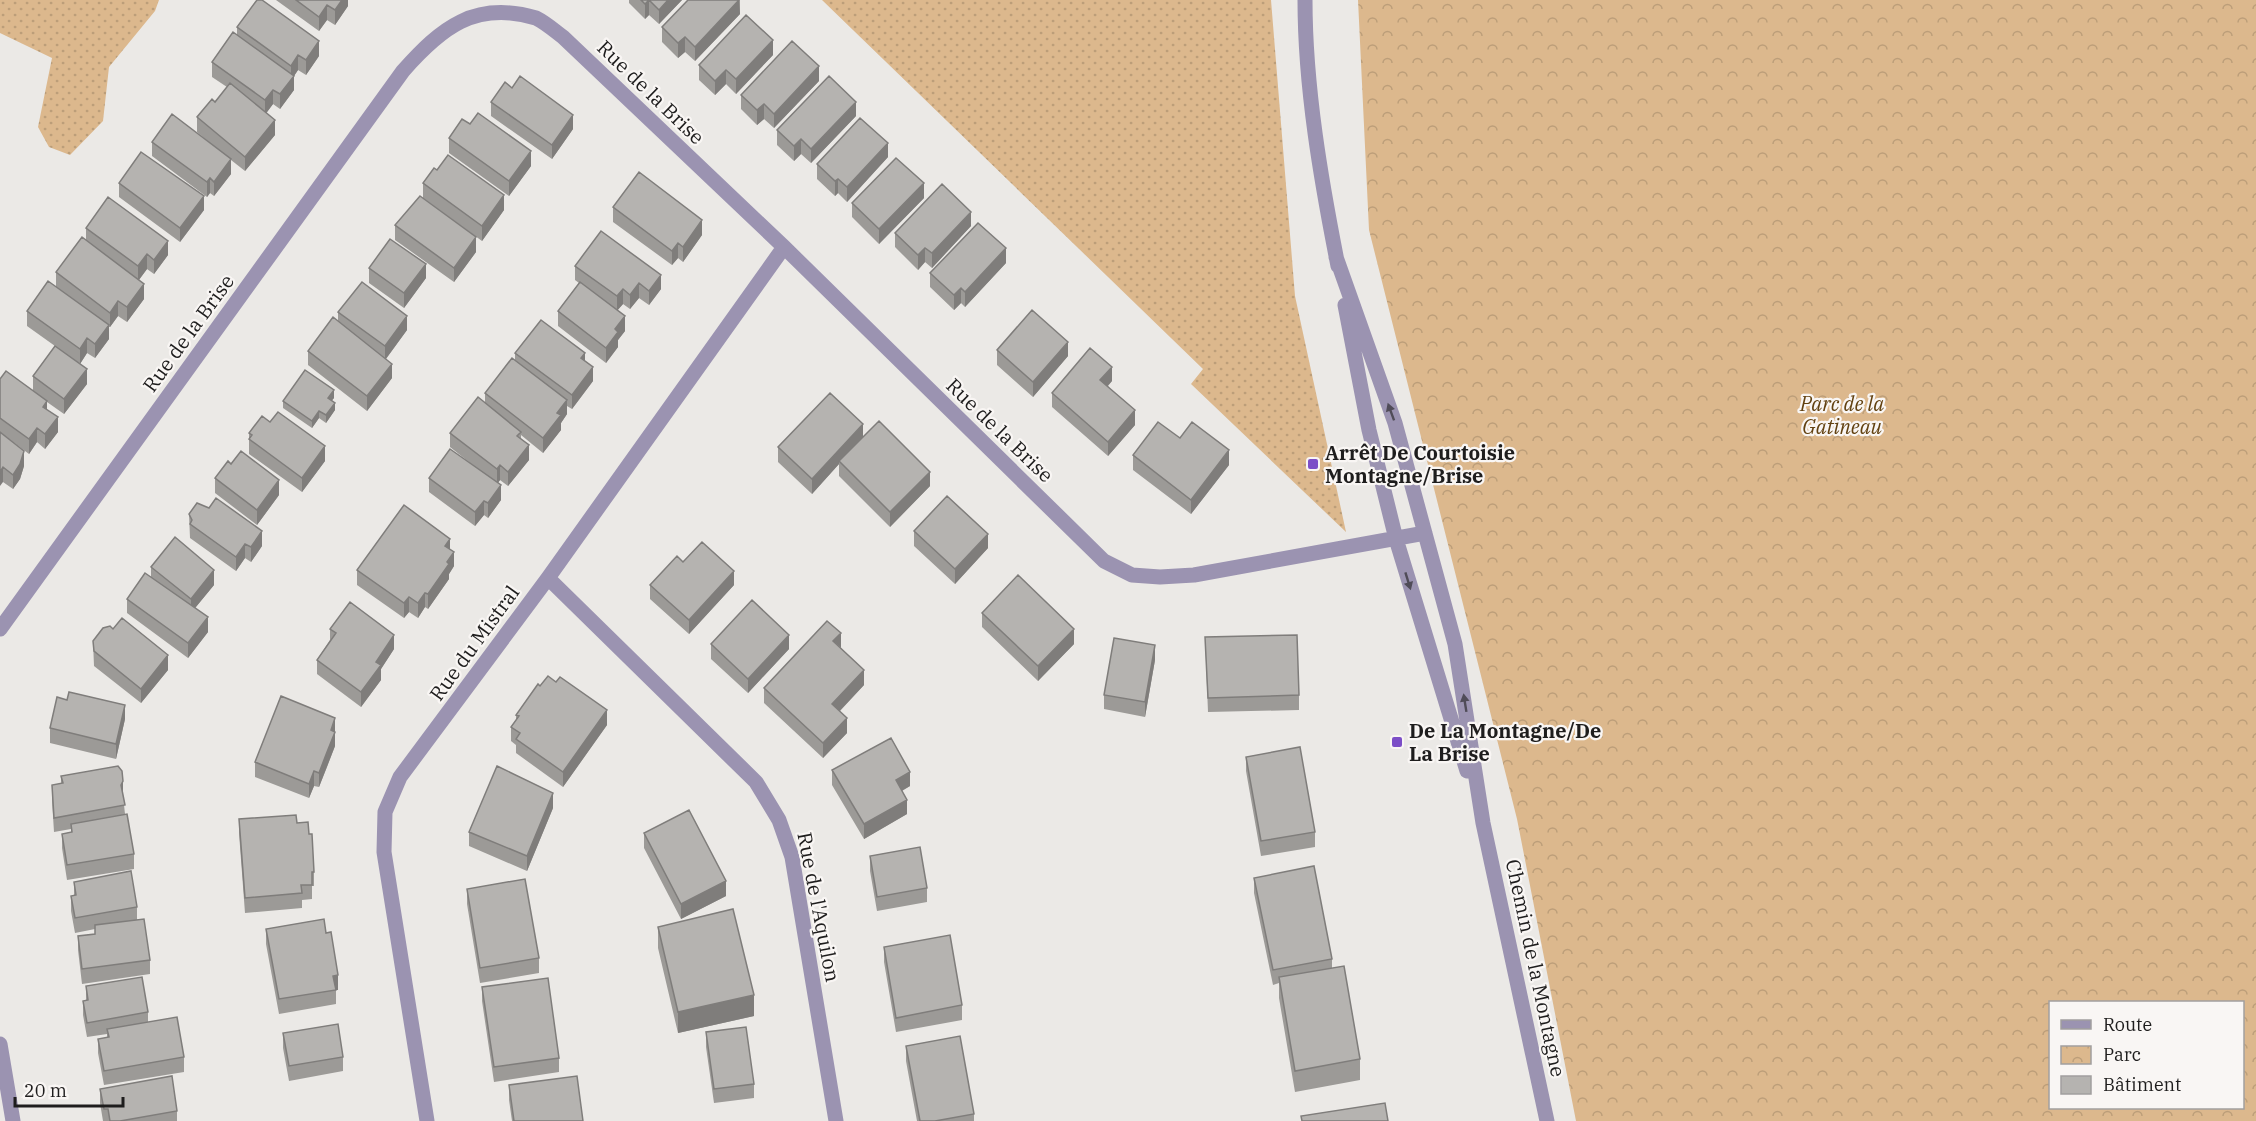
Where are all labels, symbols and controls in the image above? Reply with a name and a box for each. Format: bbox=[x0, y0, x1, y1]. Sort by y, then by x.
street label: Rue de la Brise bbox=[592, 34, 710, 150]
street label: Rue de la Brise bbox=[136, 269, 240, 397]
street label: Rue de la Brise bbox=[941, 372, 1059, 488]
park label: Parc de la Gatineau bbox=[1799, 390, 1884, 440]
one-way arrow bbox=[1386, 403, 1396, 421]
place label: Arrêt De Courtoisie Montagne/Brise bbox=[1325, 439, 1515, 489]
marker: Arrêt De Courtoisie Montagne/Brise bbox=[1306, 457, 1320, 471]
one-way arrow bbox=[1404, 572, 1414, 590]
street label: Rue du Mistral bbox=[423, 580, 525, 706]
one-way arrow bbox=[1460, 693, 1469, 712]
place label: De La Montagne/De La Brise bbox=[1409, 717, 1601, 767]
marker: De La Montagne/De La Brise bbox=[1390, 735, 1404, 749]
street label: Rue de l'Aquilon bbox=[791, 830, 847, 984]
street label: Chemin de la Montagne bbox=[1500, 857, 1572, 1079]
legend bbox=[2049, 1001, 2244, 1109]
text: Route bbox=[2103, 1013, 2152, 1036]
text: Parc bbox=[2103, 1043, 2141, 1066]
scale bar bbox=[15, 1070, 123, 1108]
text: Bâtiment bbox=[2103, 1073, 2181, 1096]
text: 20 m bbox=[24, 1079, 67, 1102]

